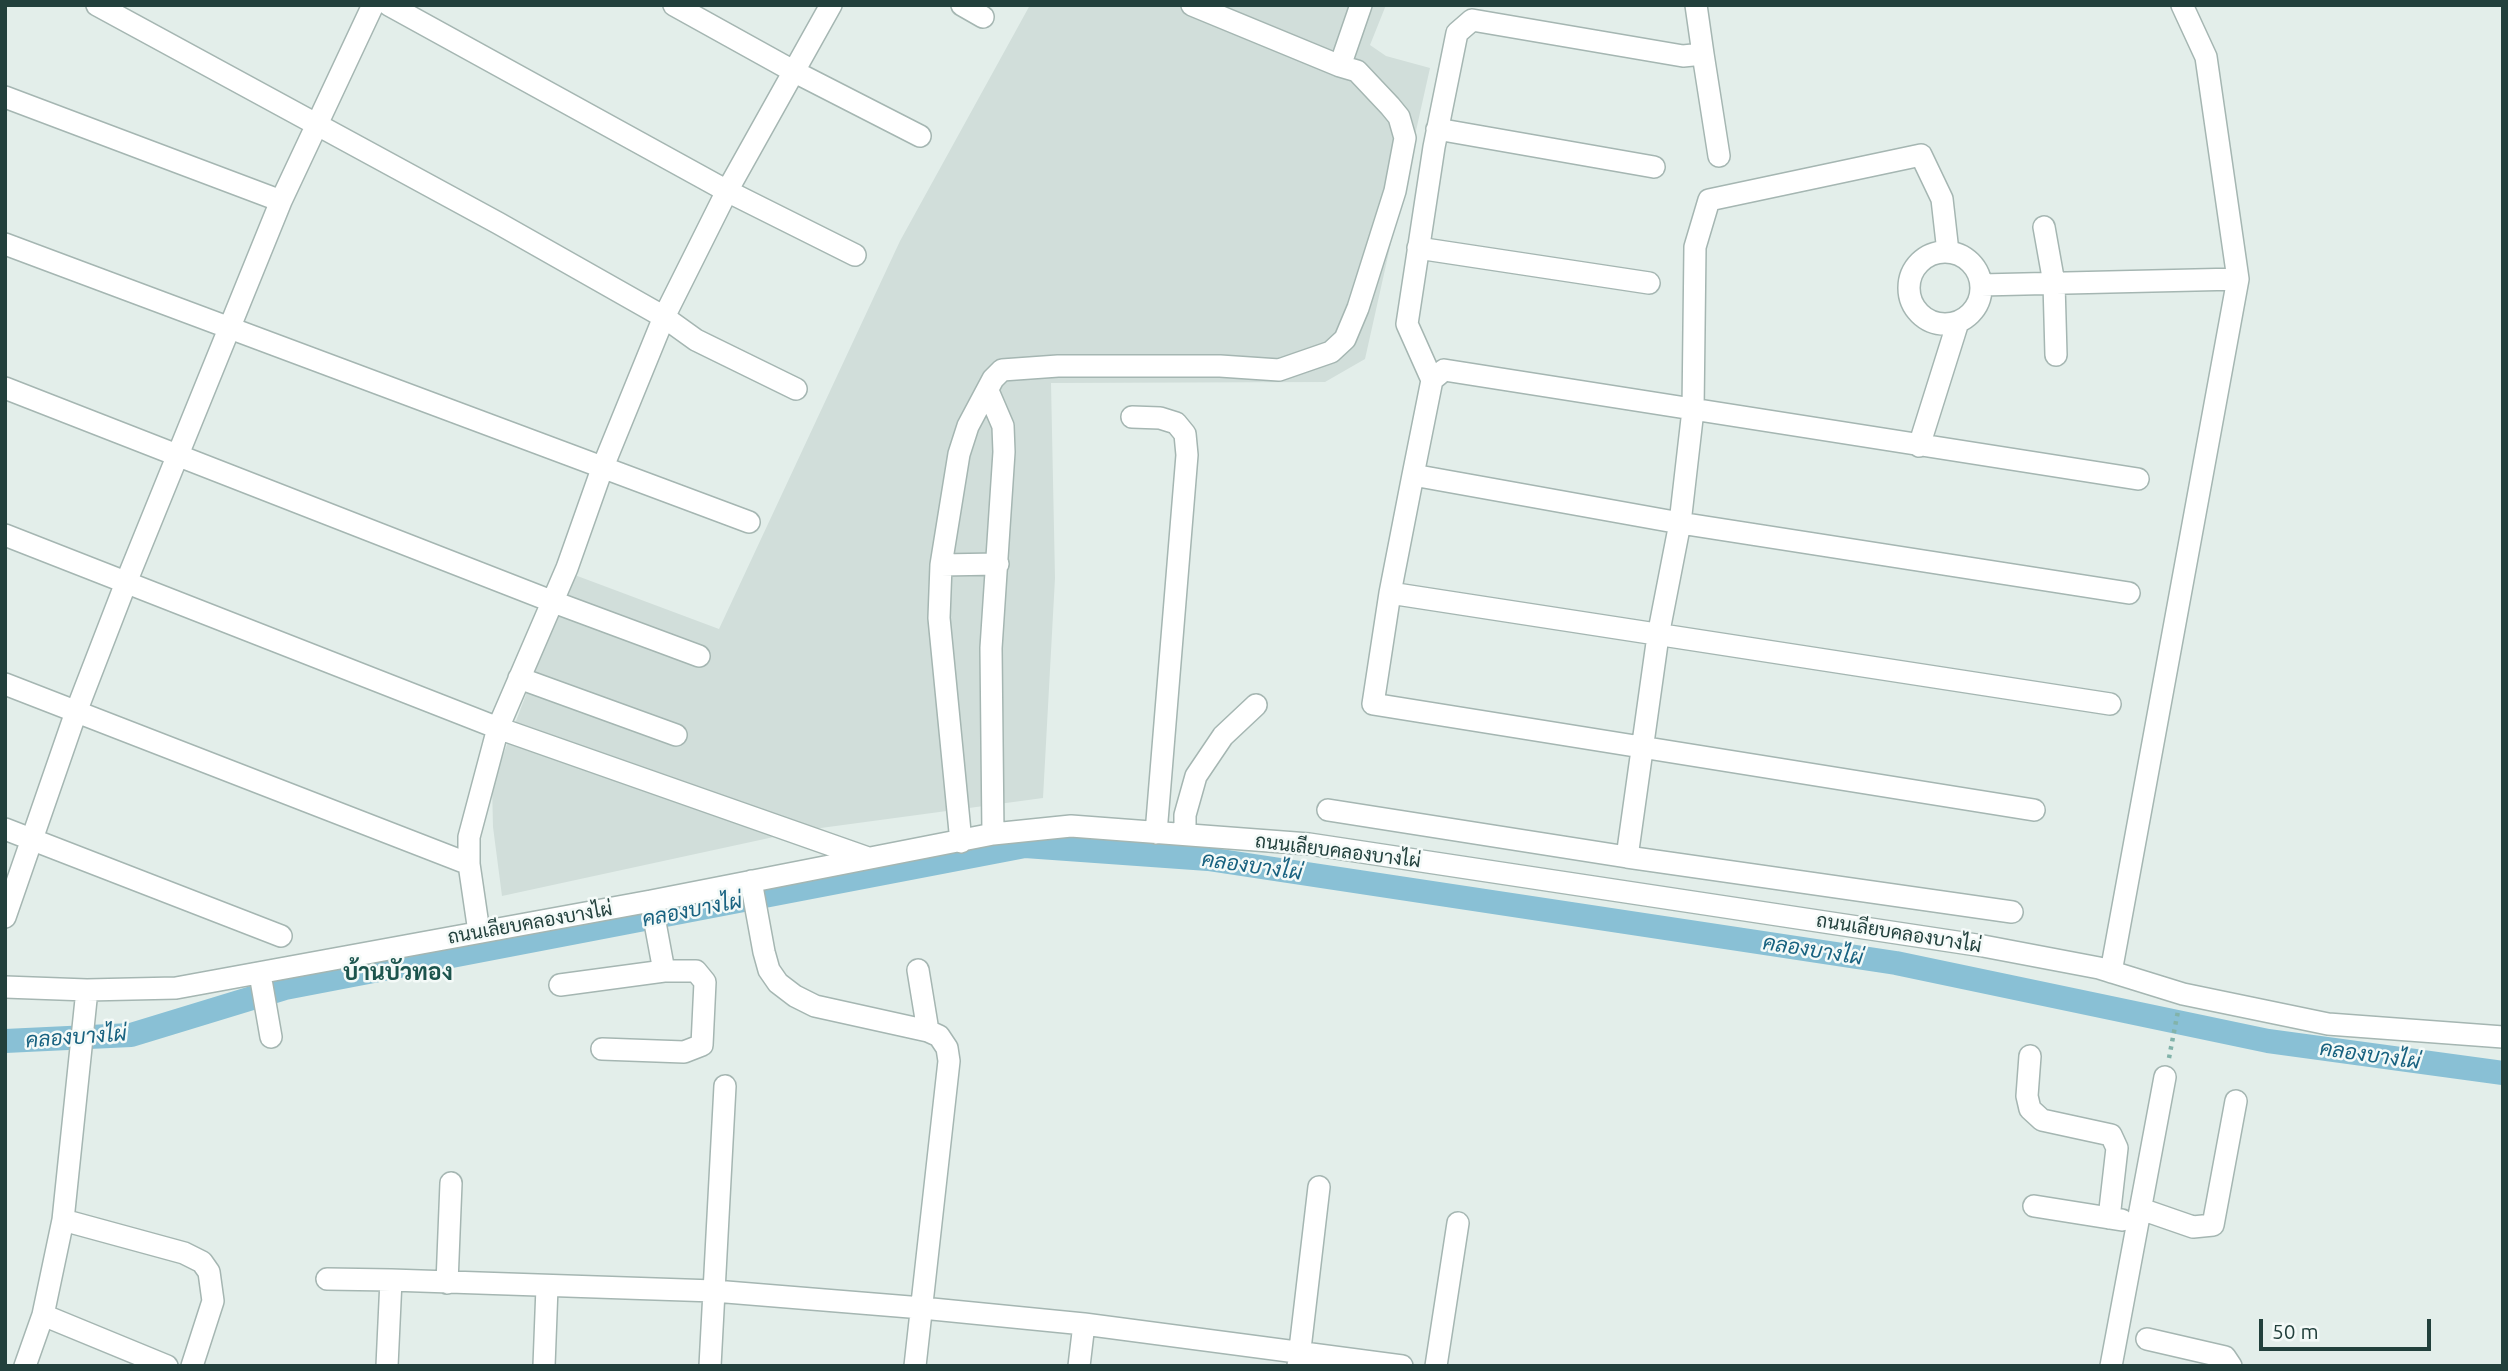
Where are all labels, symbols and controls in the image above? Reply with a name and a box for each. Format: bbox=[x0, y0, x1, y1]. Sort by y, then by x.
street label: ถนนเลียบคลองบางไผ่ bbox=[1254, 830, 1422, 872]
water label: คลองบางไผ่ bbox=[1200, 846, 1304, 886]
water label: คลองบางไผ่ bbox=[640, 888, 744, 932]
street label: ถนนเลียบคลองบางไผ่ bbox=[446, 897, 614, 949]
street label: ถนนเลียบคลองบางไผ่ bbox=[1815, 909, 1983, 957]
water label: คลองบางไผ่ bbox=[1761, 930, 1865, 970]
district label: บ้านบัวทอง bbox=[343, 958, 453, 986]
water label: คลองบางไผ่ bbox=[25, 1021, 127, 1053]
water label: คลองบางไผ่ bbox=[2318, 1035, 2422, 1075]
scale bar bbox=[2263, 1304, 2434, 1348]
text: 50 m bbox=[2272, 1319, 2319, 1343]

